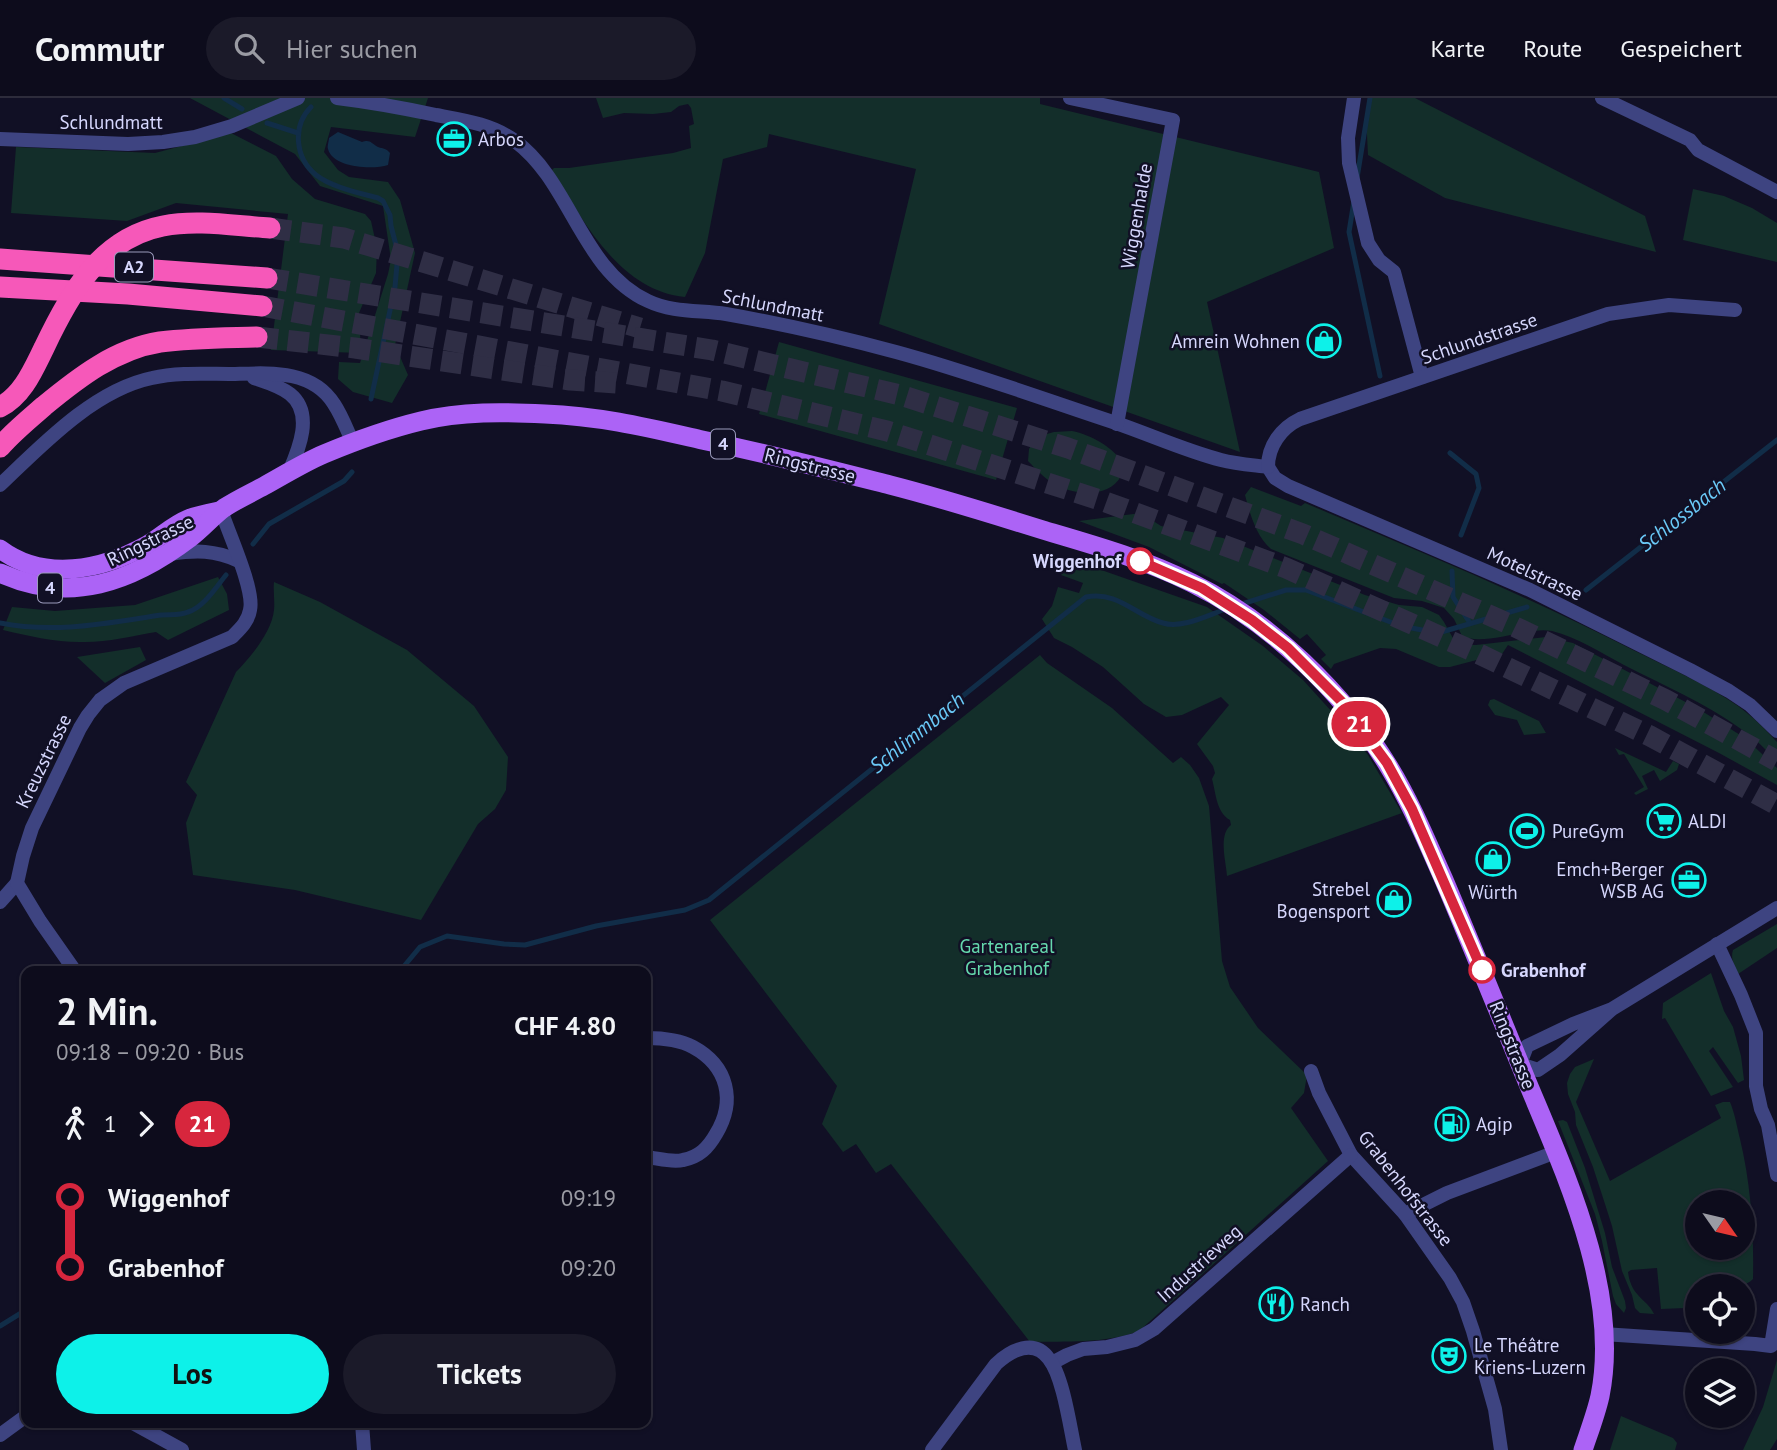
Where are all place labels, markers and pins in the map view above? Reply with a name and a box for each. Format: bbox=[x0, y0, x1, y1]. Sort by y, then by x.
office icon: Arbos bbox=[435, 120, 473, 158]
place label: Arbos bbox=[478, 127, 524, 151]
shop icon: Amrein Wohnen bbox=[1305, 322, 1343, 360]
place label: Amrein Wohnen bbox=[1171, 329, 1300, 353]
marker: Wiggenhof bbox=[1127, 548, 1153, 574]
place label: Wiggenhof bbox=[1033, 549, 1123, 573]
supermarket icon: ALDI bbox=[1645, 802, 1683, 840]
place label: ALDI bbox=[1688, 809, 1727, 833]
sports icon: PureGym bbox=[1508, 812, 1546, 850]
place label: PureGym bbox=[1552, 819, 1624, 843]
shop icon: Würth bbox=[1474, 840, 1512, 878]
place label: Emch+Berger WSB AG bbox=[1556, 857, 1665, 903]
office icon: Emch+Berger WSB AG bbox=[1670, 861, 1708, 899]
place label: Strebel Bogensport bbox=[1277, 877, 1371, 923]
place label: Würth bbox=[1468, 880, 1518, 904]
shop icon: Strebel Bogensport bbox=[1375, 881, 1413, 919]
marker: Grabenhof bbox=[1469, 957, 1495, 983]
place label: Grabenhof bbox=[1501, 958, 1587, 982]
fuel station icon: Agip bbox=[1433, 1105, 1471, 1143]
place label: Agip bbox=[1476, 1112, 1512, 1136]
restaurant icon: Ranch bbox=[1257, 1285, 1295, 1323]
place label: Ranch bbox=[1300, 1292, 1350, 1316]
place label: Le Théâtre Kriens-Luzern bbox=[1474, 1333, 1586, 1379]
theatre icon: Le Théâtre Kriens-Luzern bbox=[1430, 1337, 1468, 1375]

